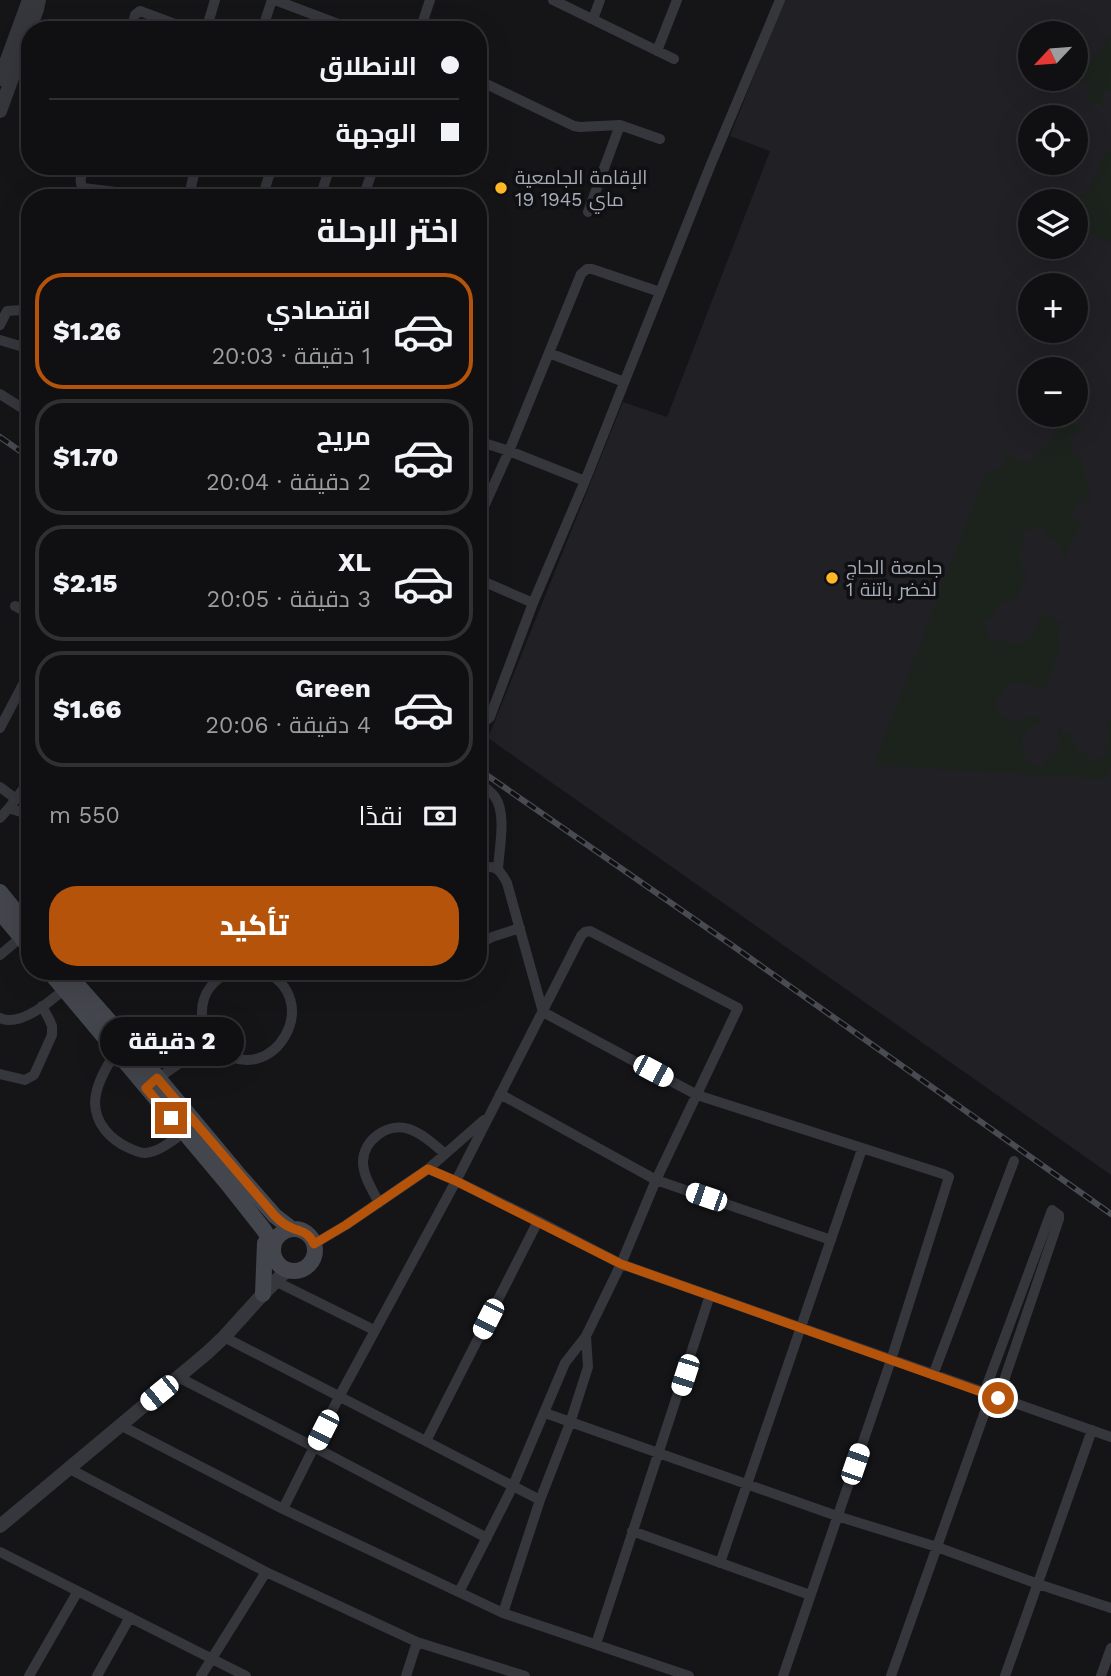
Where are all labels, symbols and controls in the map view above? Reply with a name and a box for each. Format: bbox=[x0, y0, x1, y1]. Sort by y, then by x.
north arrow bbox=[1018, 21, 1088, 91]
map controls bbox=[1018, 21, 1088, 427]
text: الانطلاق bbox=[319, 51, 417, 81]
button: locate bbox=[1018, 105, 1088, 175]
text: الوجهة bbox=[336, 118, 417, 148]
place label: الإقامة الجامعية 19 ماي 1945 bbox=[515, 166, 647, 214]
marker: الإقامة الجامعية 19 ماي 1945 bbox=[493, 180, 509, 196]
button: layers bbox=[1018, 189, 1088, 259]
text: اختر الرحلة bbox=[317, 212, 459, 250]
button: + bbox=[1018, 273, 1088, 343]
text: اقتصادي bbox=[266, 295, 371, 325]
icon: car bbox=[392, 300, 455, 363]
text: $1.26 bbox=[53, 316, 121, 346]
text: 1 دقيقة · 20:03 bbox=[212, 343, 371, 370]
button: − bbox=[1018, 357, 1088, 427]
text: مريح bbox=[316, 421, 371, 451]
icon: car bbox=[392, 426, 455, 489]
text: $1.70 bbox=[53, 442, 118, 472]
text: 2 دقيقة · 20:04 bbox=[206, 469, 371, 496]
text: XL bbox=[338, 547, 371, 577]
icon: car bbox=[392, 552, 455, 615]
place label: جامعة الحاج لخضر باتنة 1 bbox=[846, 556, 942, 601]
text: $2.15 bbox=[53, 568, 118, 598]
marker: جامعة الحاج لخضر باتنة 1 bbox=[824, 570, 840, 586]
text: 3 دقيقة · 20:05 bbox=[207, 586, 371, 613]
text: Green bbox=[295, 673, 371, 703]
icon: car bbox=[392, 678, 455, 741]
text: $1.66 bbox=[53, 694, 121, 724]
text: 4 دقيقة · 20:06 bbox=[206, 712, 371, 739]
icon: cash bbox=[421, 797, 459, 835]
text: نقدًا bbox=[359, 801, 403, 831]
text: 550 m bbox=[49, 802, 120, 829]
button: تأكيد bbox=[49, 886, 459, 966]
callout: 2 دقيقة bbox=[99, 1016, 243, 1066]
text: 2 دقيقة bbox=[129, 1028, 215, 1055]
car bbox=[630, 1052, 677, 1090]
route end bbox=[155, 1102, 187, 1134]
car bbox=[683, 1180, 730, 1214]
car bbox=[470, 1296, 507, 1342]
car bbox=[669, 1352, 702, 1398]
car bbox=[137, 1372, 182, 1414]
route start bbox=[982, 1382, 1014, 1414]
car bbox=[305, 1407, 342, 1453]
car bbox=[839, 1441, 872, 1487]

